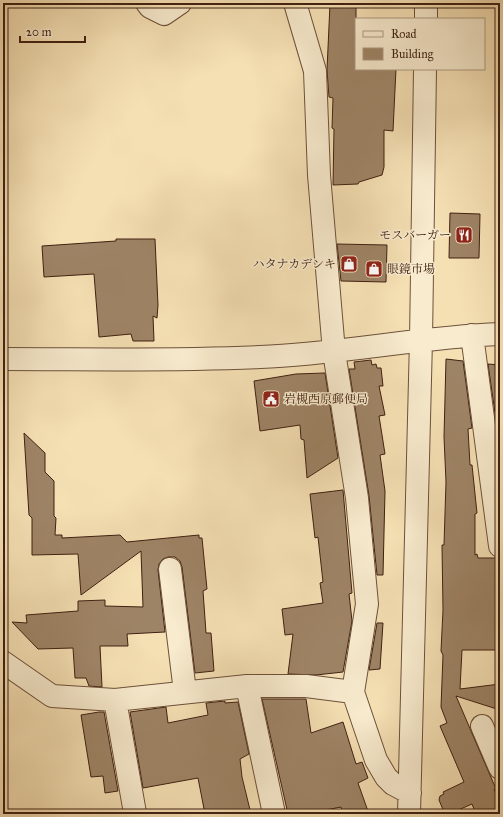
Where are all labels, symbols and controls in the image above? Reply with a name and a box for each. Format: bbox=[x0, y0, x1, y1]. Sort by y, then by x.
scale bar bbox=[20, 18, 85, 44]
legend bbox=[355, 18, 485, 70]
text: 20 m bbox=[26, 25, 52, 39]
text: Road bbox=[391, 27, 417, 41]
text: Building bbox=[391, 47, 434, 62]
restaurant icon: モスバーガー bbox=[454, 225, 474, 245]
place label: モスバーガー bbox=[379, 228, 451, 242]
shop icon: ハタナカデンキ bbox=[339, 254, 359, 274]
place label: ハタナカデンキ bbox=[252, 257, 336, 271]
shop icon: 眼鏡市場 bbox=[364, 259, 384, 279]
place label: 眼鏡市場 bbox=[387, 262, 435, 276]
public building icon: 岩槻西原郵便局 bbox=[261, 389, 281, 409]
place label: 岩槻西原郵便局 bbox=[284, 392, 368, 406]

